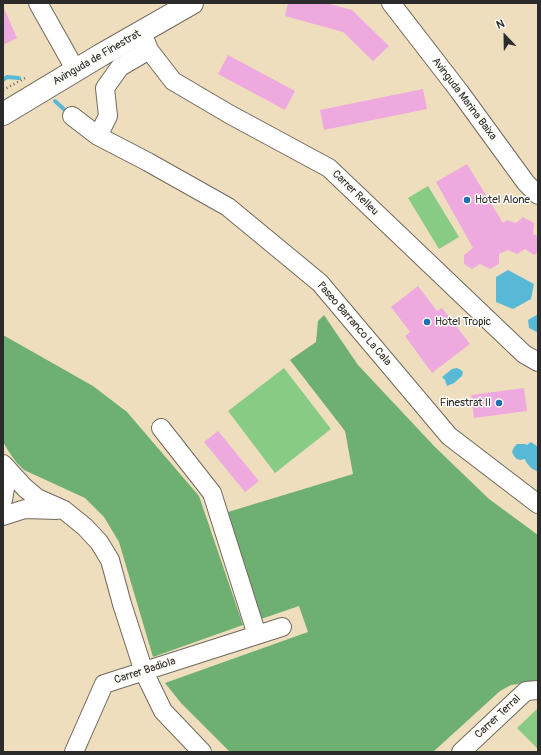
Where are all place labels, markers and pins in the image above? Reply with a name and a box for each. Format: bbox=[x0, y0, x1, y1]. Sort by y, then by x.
place label: Hotel Alone bbox=[475, 193, 530, 207]
marker: Hotel Alone bbox=[462, 195, 472, 205]
place label: Hotel Tropic bbox=[435, 315, 491, 329]
marker: Hotel Tropic bbox=[422, 317, 432, 327]
place label: Finestrat II bbox=[440, 396, 491, 410]
marker: Finestrat II bbox=[494, 398, 504, 408]

